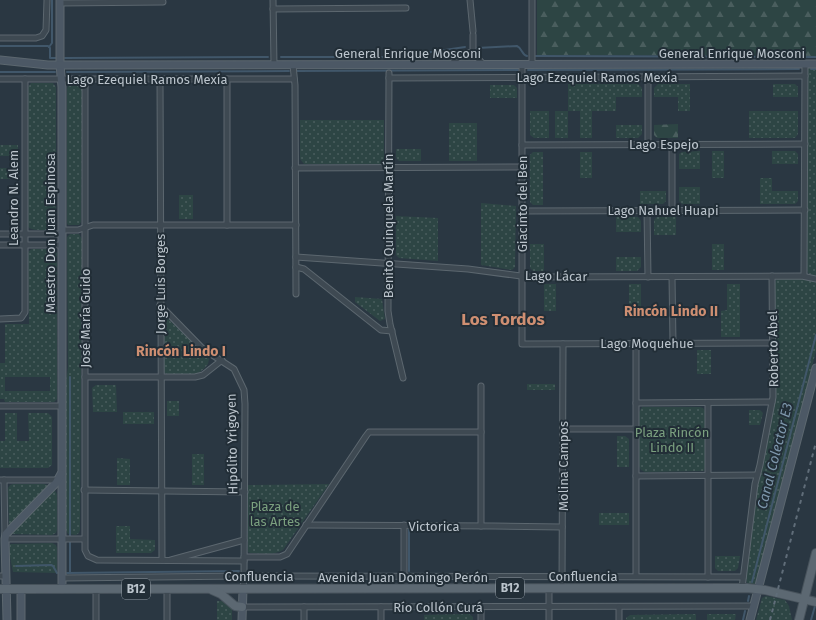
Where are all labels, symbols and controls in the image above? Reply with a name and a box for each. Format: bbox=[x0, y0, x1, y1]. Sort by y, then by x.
street label: General Enrique Mosconi bbox=[335, 46, 481, 61]
street label: General Enrique Mosconi bbox=[659, 46, 805, 61]
street label: Lago Ezequiel Ramos Mexía bbox=[516, 70, 678, 85]
street label: Lago Ezequiel Ramos Mexía bbox=[66, 72, 228, 87]
street label: Lago Espejo bbox=[629, 137, 699, 152]
street label: Leandro N. Alem bbox=[6, 150, 21, 246]
street label: Maestro Don Juan Espinosa bbox=[43, 153, 58, 313]
street label: Benito Quinquela Martín bbox=[381, 154, 396, 298]
street label: Giacinto del Ben bbox=[515, 156, 530, 252]
street label: Lago Nahuel Huapi bbox=[607, 203, 719, 218]
street label: Jorge Luis Borges bbox=[153, 234, 168, 334]
street label: José María Guido bbox=[78, 268, 93, 368]
street label: Lago Lácar bbox=[525, 268, 587, 284]
district label: Rincón Lindo II bbox=[624, 303, 718, 320]
district label: Los Tordos bbox=[461, 309, 545, 330]
street label: Roberto Abel bbox=[765, 310, 781, 387]
street label: Lago Moquehue bbox=[600, 336, 694, 351]
district label: Rincón Lindo I bbox=[136, 343, 226, 360]
street label: Hipólito Yrigoyen bbox=[224, 393, 240, 495]
water label: Canal Colector E3 bbox=[754, 401, 796, 511]
street label: Molina Campos bbox=[556, 421, 571, 511]
park label: Plaza Rincón Lindo II bbox=[635, 425, 709, 455]
park label: Plaza de las Artes bbox=[250, 499, 300, 529]
street label: Victorica bbox=[408, 519, 460, 534]
street label: Confluencia bbox=[224, 569, 294, 584]
street label: Confluencia bbox=[548, 569, 618, 584]
street label: Avenida Juan Domingo Perón bbox=[318, 570, 488, 585]
road number: B12 bbox=[496, 578, 524, 598]
road number: B12 bbox=[122, 579, 150, 599]
street label: Río Collón Curá bbox=[393, 600, 483, 615]

